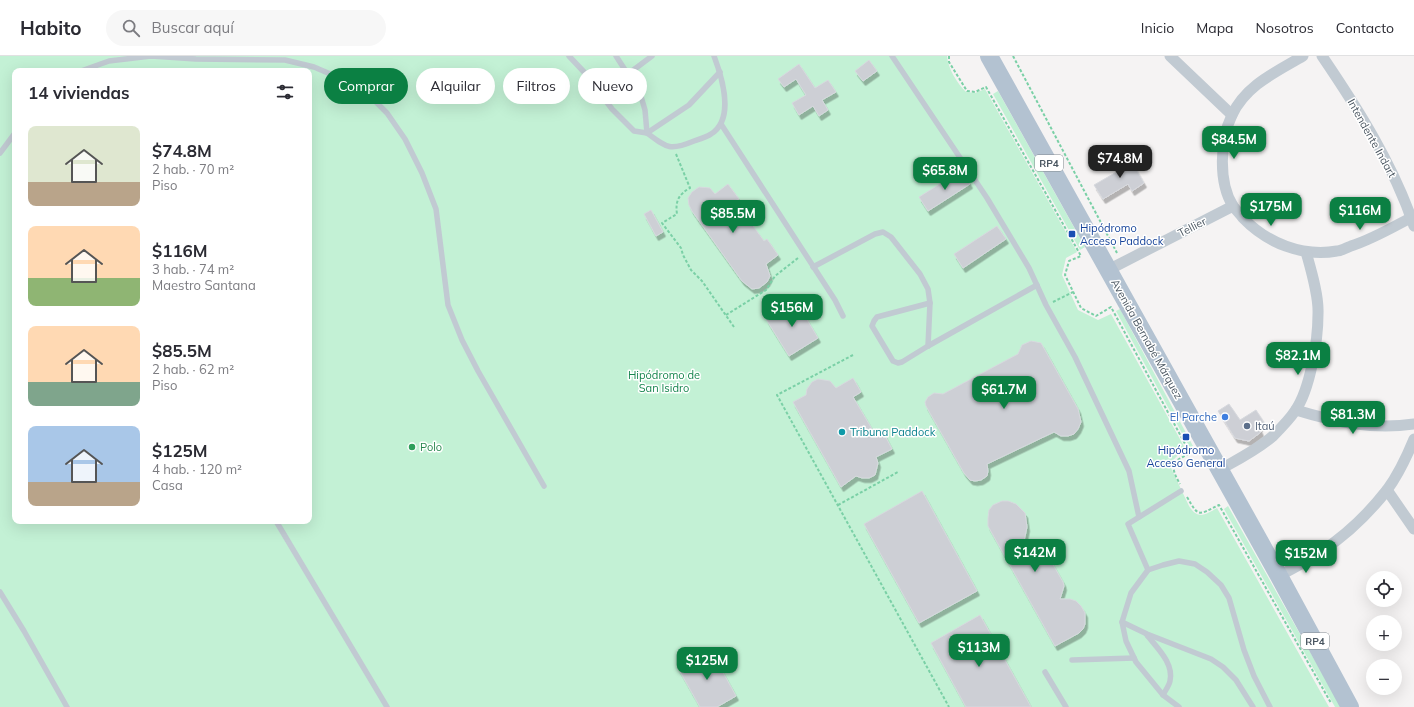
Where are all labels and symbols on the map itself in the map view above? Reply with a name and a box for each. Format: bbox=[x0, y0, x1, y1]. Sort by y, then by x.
street label: Intendente Indart bbox=[1345, 96, 1399, 180]
pin: $84.5M bbox=[1201, 126, 1267, 160]
pin: $74.8M bbox=[1087, 145, 1153, 179]
road number: RP4 bbox=[1035, 155, 1063, 171]
pin: $65.8M bbox=[912, 157, 978, 191]
pin: $175M bbox=[1243, 193, 1299, 227]
pin: $116M bbox=[1332, 197, 1388, 231]
pin: $85.5M bbox=[700, 200, 766, 234]
street label: Tellier bbox=[1176, 214, 1208, 240]
place label: Hipódromo Acceso Paddock bbox=[1080, 221, 1164, 248]
marker: Hipódromo Acceso Paddock bbox=[1067, 229, 1077, 239]
street label: Avenida Bernabé Márquez bbox=[1108, 276, 1186, 402]
pin: $156M bbox=[764, 294, 820, 328]
pin: $82.1M bbox=[1265, 342, 1331, 376]
park label: Hipódromo de San Isidro bbox=[628, 368, 700, 395]
pin: $61.7M bbox=[971, 376, 1037, 410]
pin: $81.3M bbox=[1320, 401, 1386, 435]
place label: El Parche bbox=[1170, 410, 1217, 424]
marker: El Parche bbox=[1220, 412, 1230, 422]
place label: Itaú bbox=[1255, 419, 1275, 433]
marker: Itaú bbox=[1242, 421, 1252, 431]
place label: Tribuna Paddock bbox=[850, 425, 936, 439]
marker: Tribuna Paddock bbox=[837, 427, 847, 437]
marker: Hipódromo Acceso General bbox=[1181, 432, 1191, 442]
place label: Polo bbox=[420, 440, 442, 454]
marker: Polo bbox=[407, 442, 417, 452]
place label: Hipódromo Acceso General bbox=[1147, 443, 1225, 470]
pin: $142M bbox=[1007, 539, 1063, 573]
pin: $152M bbox=[1278, 540, 1334, 574]
road number: RP4 bbox=[1301, 633, 1329, 649]
pin: $113M bbox=[951, 634, 1007, 668]
pin: $125M bbox=[679, 647, 735, 681]

